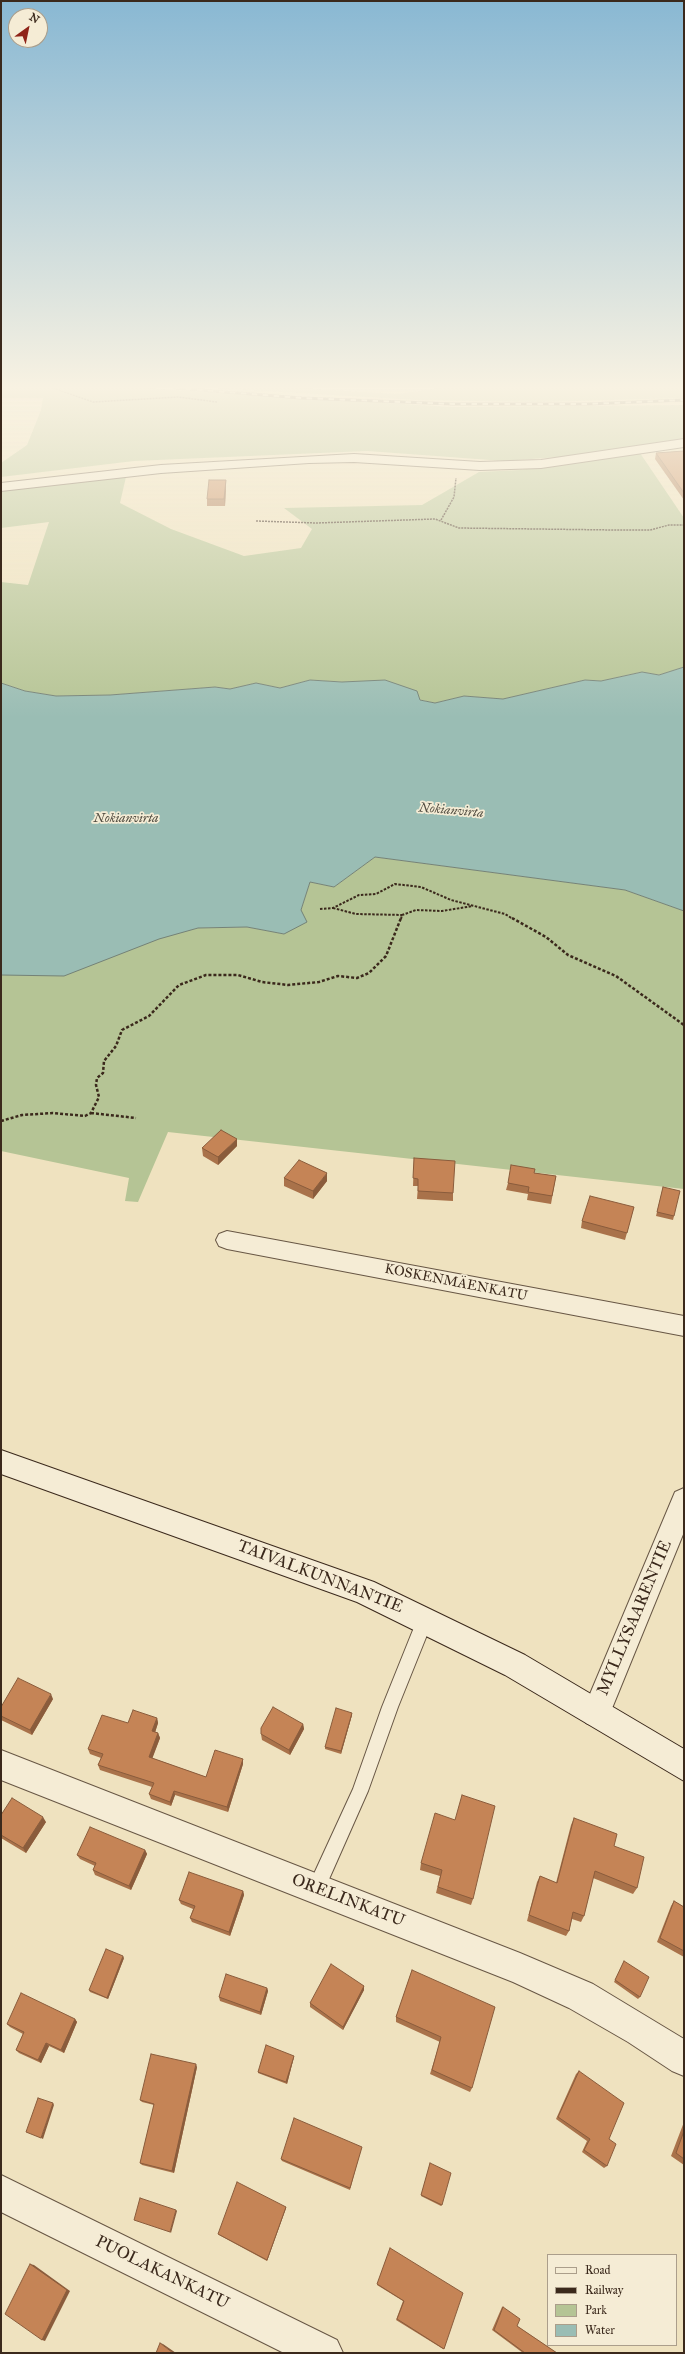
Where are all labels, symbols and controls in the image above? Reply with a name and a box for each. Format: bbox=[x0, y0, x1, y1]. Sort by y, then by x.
north arrow bbox=[8, 8, 48, 48]
text: N bbox=[27, 10, 42, 26]
water label: Nokianvirta bbox=[418, 800, 484, 822]
water label: Nokianvirta bbox=[94, 811, 158, 827]
street label: KOSKENMÄENKATU bbox=[383, 1261, 529, 1305]
street label: TAIVALKUNNANTIE bbox=[234, 1536, 406, 1618]
street label: MYLLYSAARENTIE bbox=[593, 1537, 677, 1699]
street label: ORELINKATU bbox=[289, 1870, 407, 1932]
street label: PUOLAKANKATU bbox=[92, 2232, 232, 2314]
legend bbox=[547, 2254, 677, 2346]
text: Road bbox=[585, 2263, 611, 2277]
text: Railway bbox=[585, 2283, 623, 2297]
text: Park bbox=[585, 2303, 607, 2317]
text: Water bbox=[585, 2323, 615, 2337]

